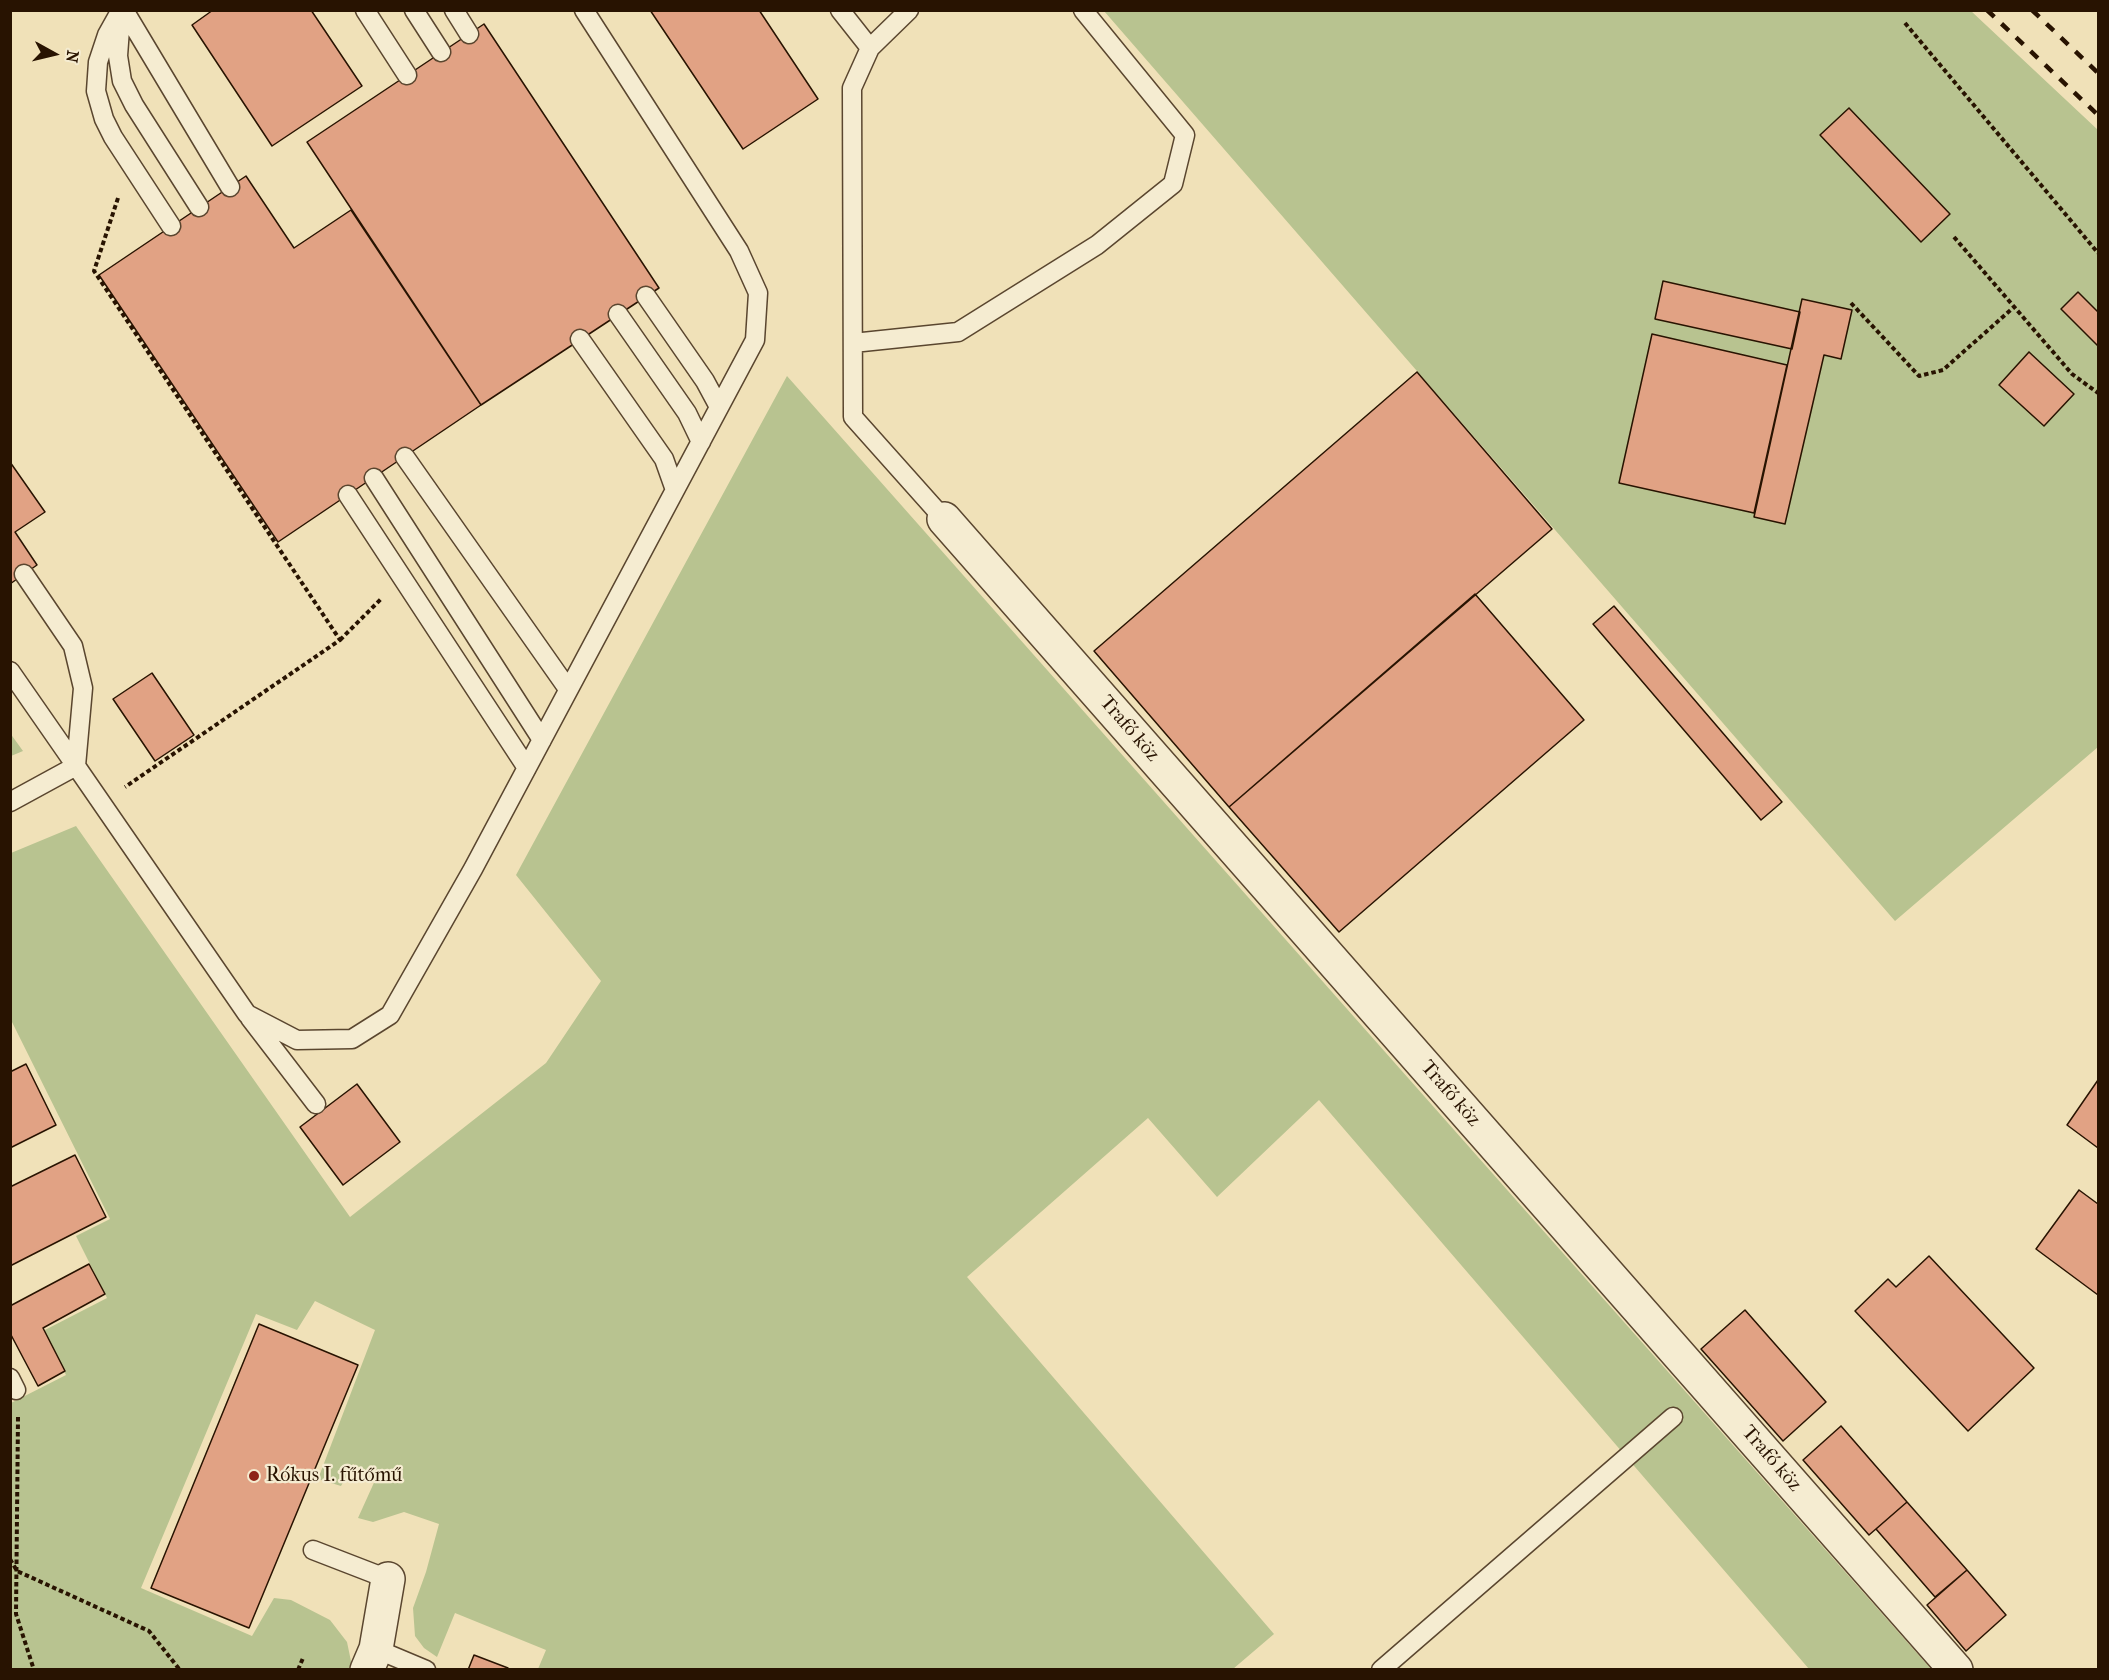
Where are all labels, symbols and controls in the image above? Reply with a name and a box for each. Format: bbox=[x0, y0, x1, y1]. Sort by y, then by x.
north arrow bbox=[24, 24, 84, 84]
text: N bbox=[62, 49, 83, 64]
street label: Trafó köz bbox=[1094, 691, 1164, 767]
street label: Trafó köz bbox=[1415, 1056, 1485, 1132]
street label: Trafó köz bbox=[1736, 1421, 1806, 1497]
place label: Rókus I. fűtőmű bbox=[266, 1464, 402, 1488]
marker: Rókus I. fűtőmű bbox=[247, 1469, 261, 1483]

